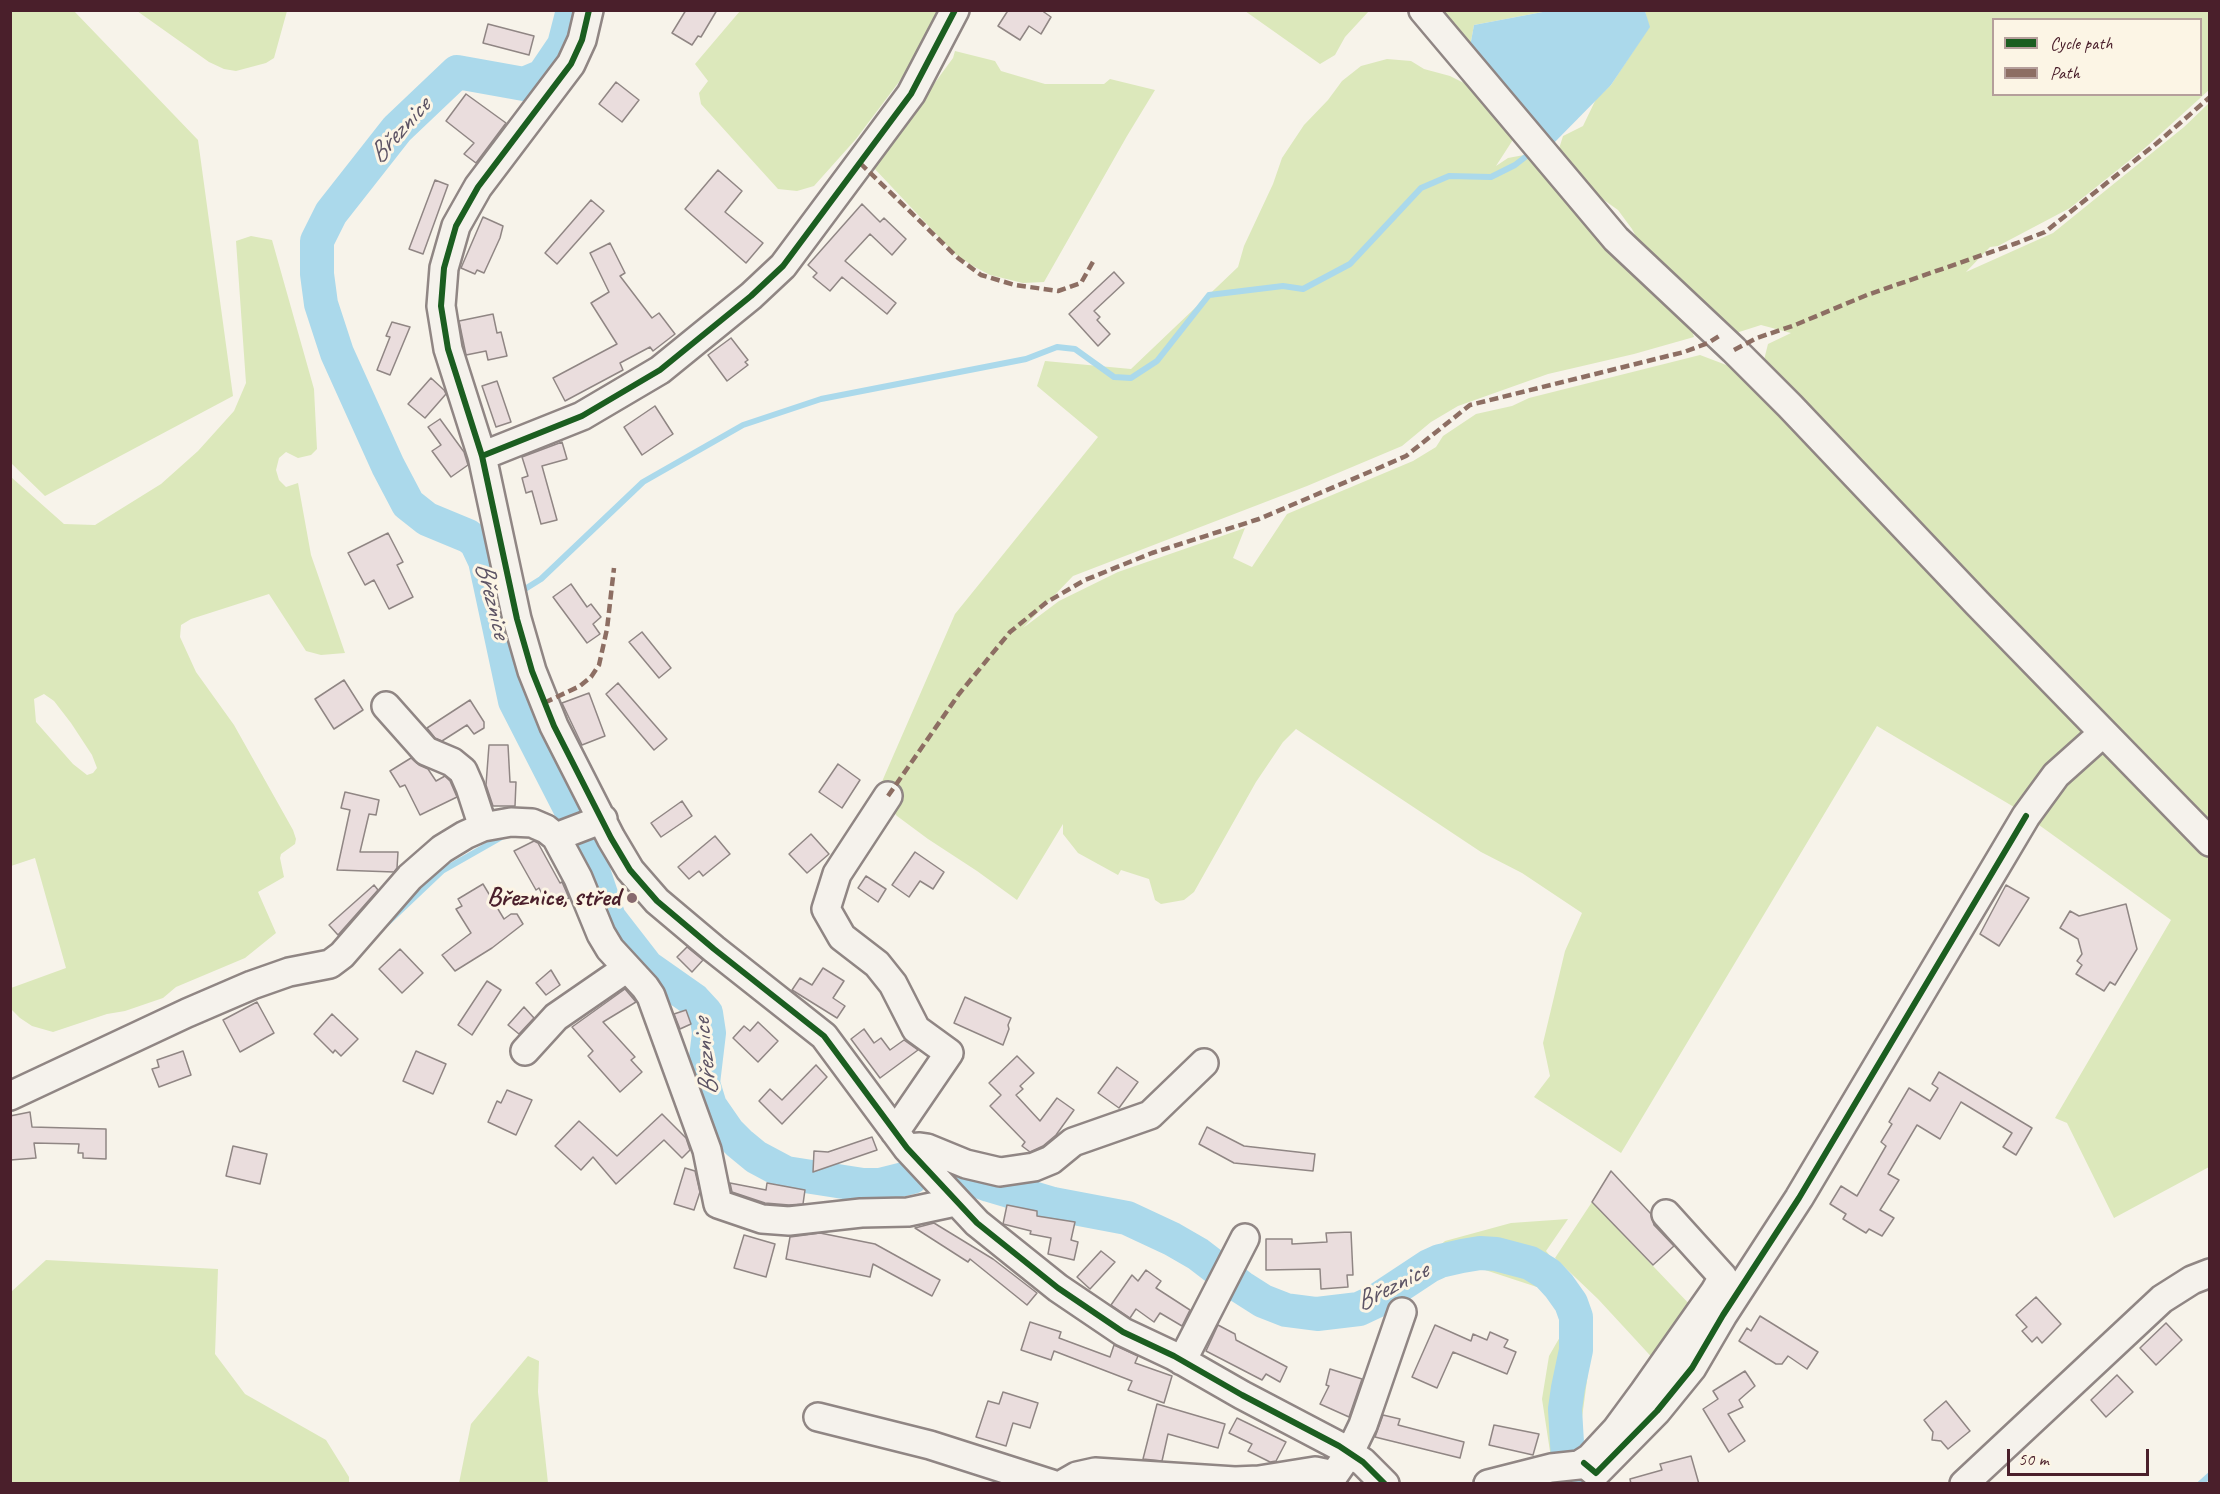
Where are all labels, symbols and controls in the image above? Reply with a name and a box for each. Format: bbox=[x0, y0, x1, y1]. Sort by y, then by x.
legend bbox=[1992, 18, 2202, 96]
text: Cycle path bbox=[2050, 32, 2112, 54]
text: Path bbox=[2050, 62, 2080, 84]
water label: Březnice bbox=[362, 92, 438, 170]
water label: Březnice bbox=[467, 559, 517, 641]
place label: Březnice, střed bbox=[487, 882, 620, 914]
marker: Březnice, střed bbox=[625, 891, 639, 905]
water label: Březnice bbox=[686, 1017, 726, 1097]
water label: Březnice bbox=[1350, 1255, 1434, 1319]
scale bar bbox=[2010, 1437, 2152, 1475]
text: 50 m bbox=[2018, 1448, 2049, 1470]

